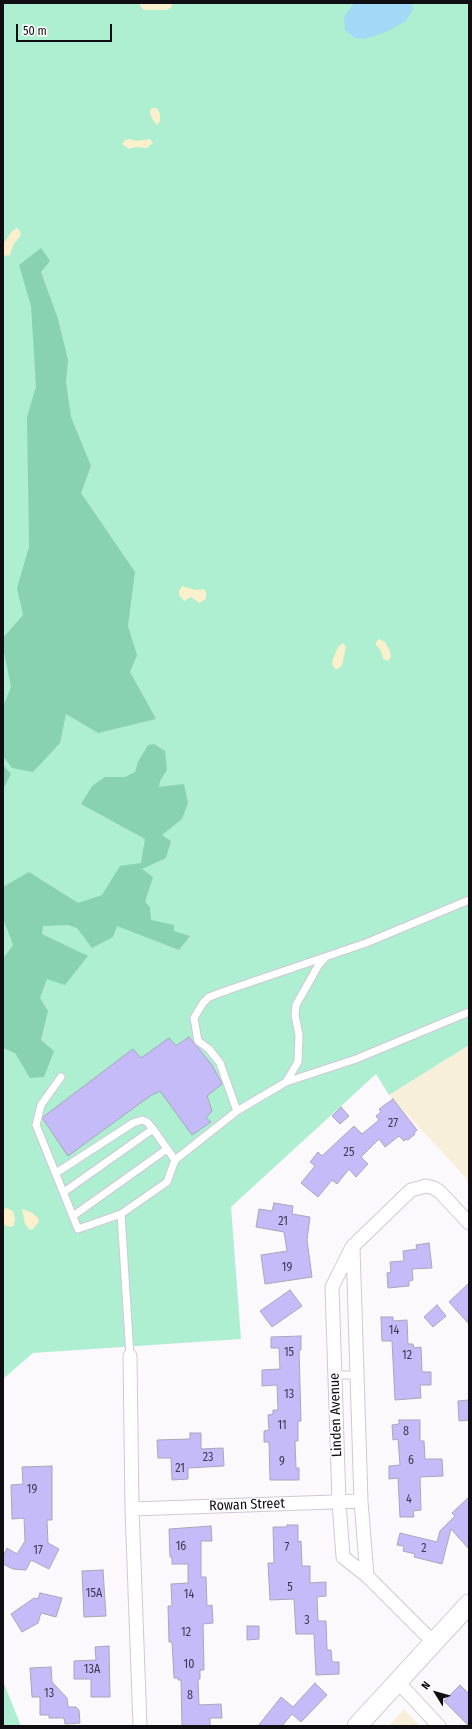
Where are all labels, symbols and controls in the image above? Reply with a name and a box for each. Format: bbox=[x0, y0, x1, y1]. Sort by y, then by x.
scale bar bbox=[18, 16, 114, 42]
text: 50 m bbox=[23, 24, 47, 38]
house number: 27 bbox=[388, 1117, 398, 1131]
house number: 25 bbox=[344, 1146, 354, 1160]
house number: 21 bbox=[278, 1215, 288, 1229]
house number: 19 bbox=[282, 1261, 292, 1275]
house number: 14 bbox=[389, 1324, 399, 1338]
house number: 15 bbox=[284, 1346, 294, 1360]
house number: 12 bbox=[402, 1349, 412, 1363]
street label: Linden Avenue bbox=[326, 1373, 346, 1457]
house number: 13 bbox=[284, 1388, 294, 1402]
house number: 11 bbox=[277, 1419, 287, 1433]
house number: 8 bbox=[403, 1425, 409, 1439]
house number: 23 bbox=[203, 1451, 213, 1465]
house number: 6 bbox=[408, 1454, 414, 1468]
house number: 9 bbox=[279, 1455, 285, 1469]
house number: 21 bbox=[175, 1462, 185, 1476]
house number: 19 bbox=[27, 1483, 37, 1497]
house number: 4 bbox=[406, 1493, 412, 1507]
street label: Rowan Street bbox=[209, 1495, 285, 1515]
house number: 16 bbox=[176, 1540, 186, 1554]
house number: 7 bbox=[285, 1541, 289, 1555]
house number: 2 bbox=[421, 1542, 427, 1556]
house number: 17 bbox=[33, 1544, 43, 1558]
house number: 5 bbox=[287, 1581, 293, 1595]
house number: 15A bbox=[86, 1587, 102, 1601]
house number: 14 bbox=[184, 1588, 194, 1602]
house number: 3 bbox=[304, 1614, 310, 1628]
house number: 12 bbox=[181, 1626, 191, 1640]
house number: 10 bbox=[184, 1658, 194, 1672]
house number: 13A bbox=[84, 1663, 100, 1677]
north arrow bbox=[416, 1673, 456, 1713]
text: N bbox=[419, 1679, 433, 1692]
house number: 13 bbox=[44, 1687, 54, 1701]
house number: 8 bbox=[187, 1689, 193, 1703]

